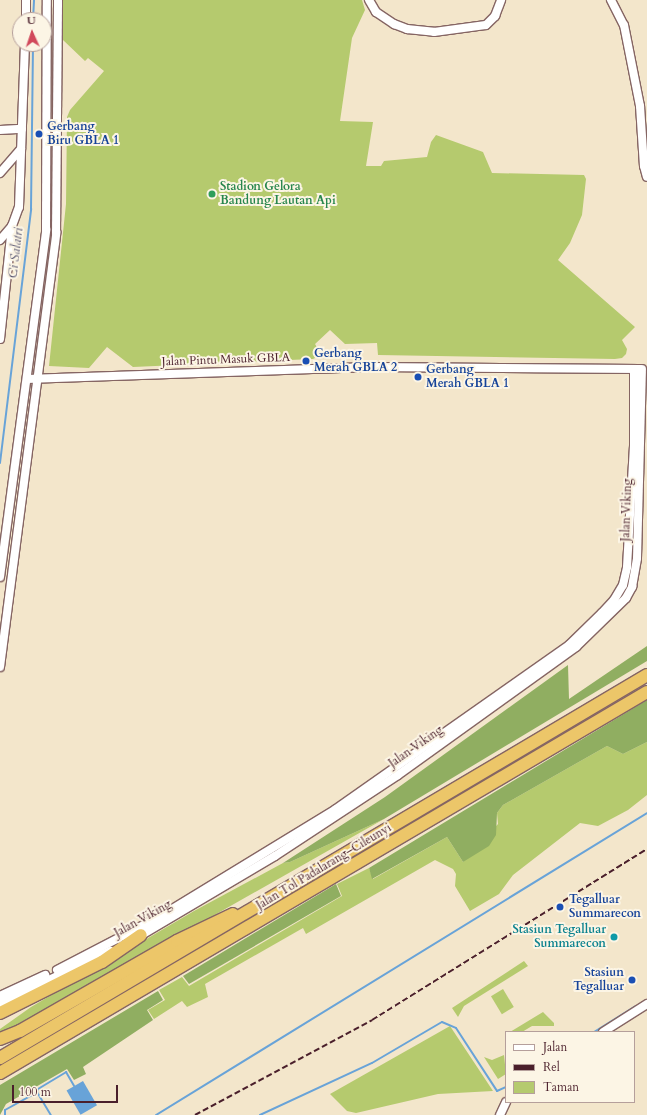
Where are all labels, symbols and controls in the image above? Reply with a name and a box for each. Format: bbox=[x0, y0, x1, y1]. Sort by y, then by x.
north arrow bbox=[12, 12, 52, 52]
text: U bbox=[27, 13, 36, 28]
place label: Gerbang Biru GBLA 1 bbox=[47, 120, 119, 148]
marker: Gerbang Biru GBLA 1 bbox=[34, 129, 44, 139]
place label: Stadion Gelora Bandung Lautan Api bbox=[220, 180, 336, 208]
marker: Stadion Gelora Bandung Lautan Api bbox=[207, 189, 217, 199]
water label: Ci Salatri bbox=[5, 227, 27, 279]
place label: Gerbang Merah GBLA 2 bbox=[314, 347, 397, 375]
street label: Jalan Pintu Masuk GBLA bbox=[161, 351, 291, 369]
marker: Gerbang Merah GBLA 2 bbox=[301, 356, 311, 366]
place label: Gerbang Merah GBLA 1 bbox=[426, 363, 509, 391]
marker: Gerbang Merah GBLA 1 bbox=[413, 372, 423, 382]
street label: Jalan Viking bbox=[619, 478, 635, 542]
street label: Jalan Viking bbox=[386, 723, 446, 771]
street label: Jalan Tol Padalarang–Cileunyi bbox=[254, 821, 394, 913]
place label: Tegalluar Summarecon bbox=[569, 893, 641, 921]
street label: Jalan Viking bbox=[112, 897, 174, 941]
marker: Tegalluar Summarecon bbox=[554, 901, 566, 913]
place label: Stasiun Tegalluar Summarecon bbox=[512, 923, 606, 951]
marker: Stasiun Tegalluar Summarecon bbox=[609, 932, 619, 942]
place label: Stasiun Tegalluar bbox=[573, 966, 624, 994]
marker: Stasiun Tegalluar bbox=[627, 975, 637, 985]
legend bbox=[505, 1031, 635, 1103]
text: Jalan bbox=[543, 1039, 567, 1055]
text: Rel bbox=[543, 1059, 560, 1075]
scale bar bbox=[14, 1077, 120, 1103]
text: Taman bbox=[543, 1079, 579, 1095]
text: 100 m bbox=[19, 1084, 51, 1100]

